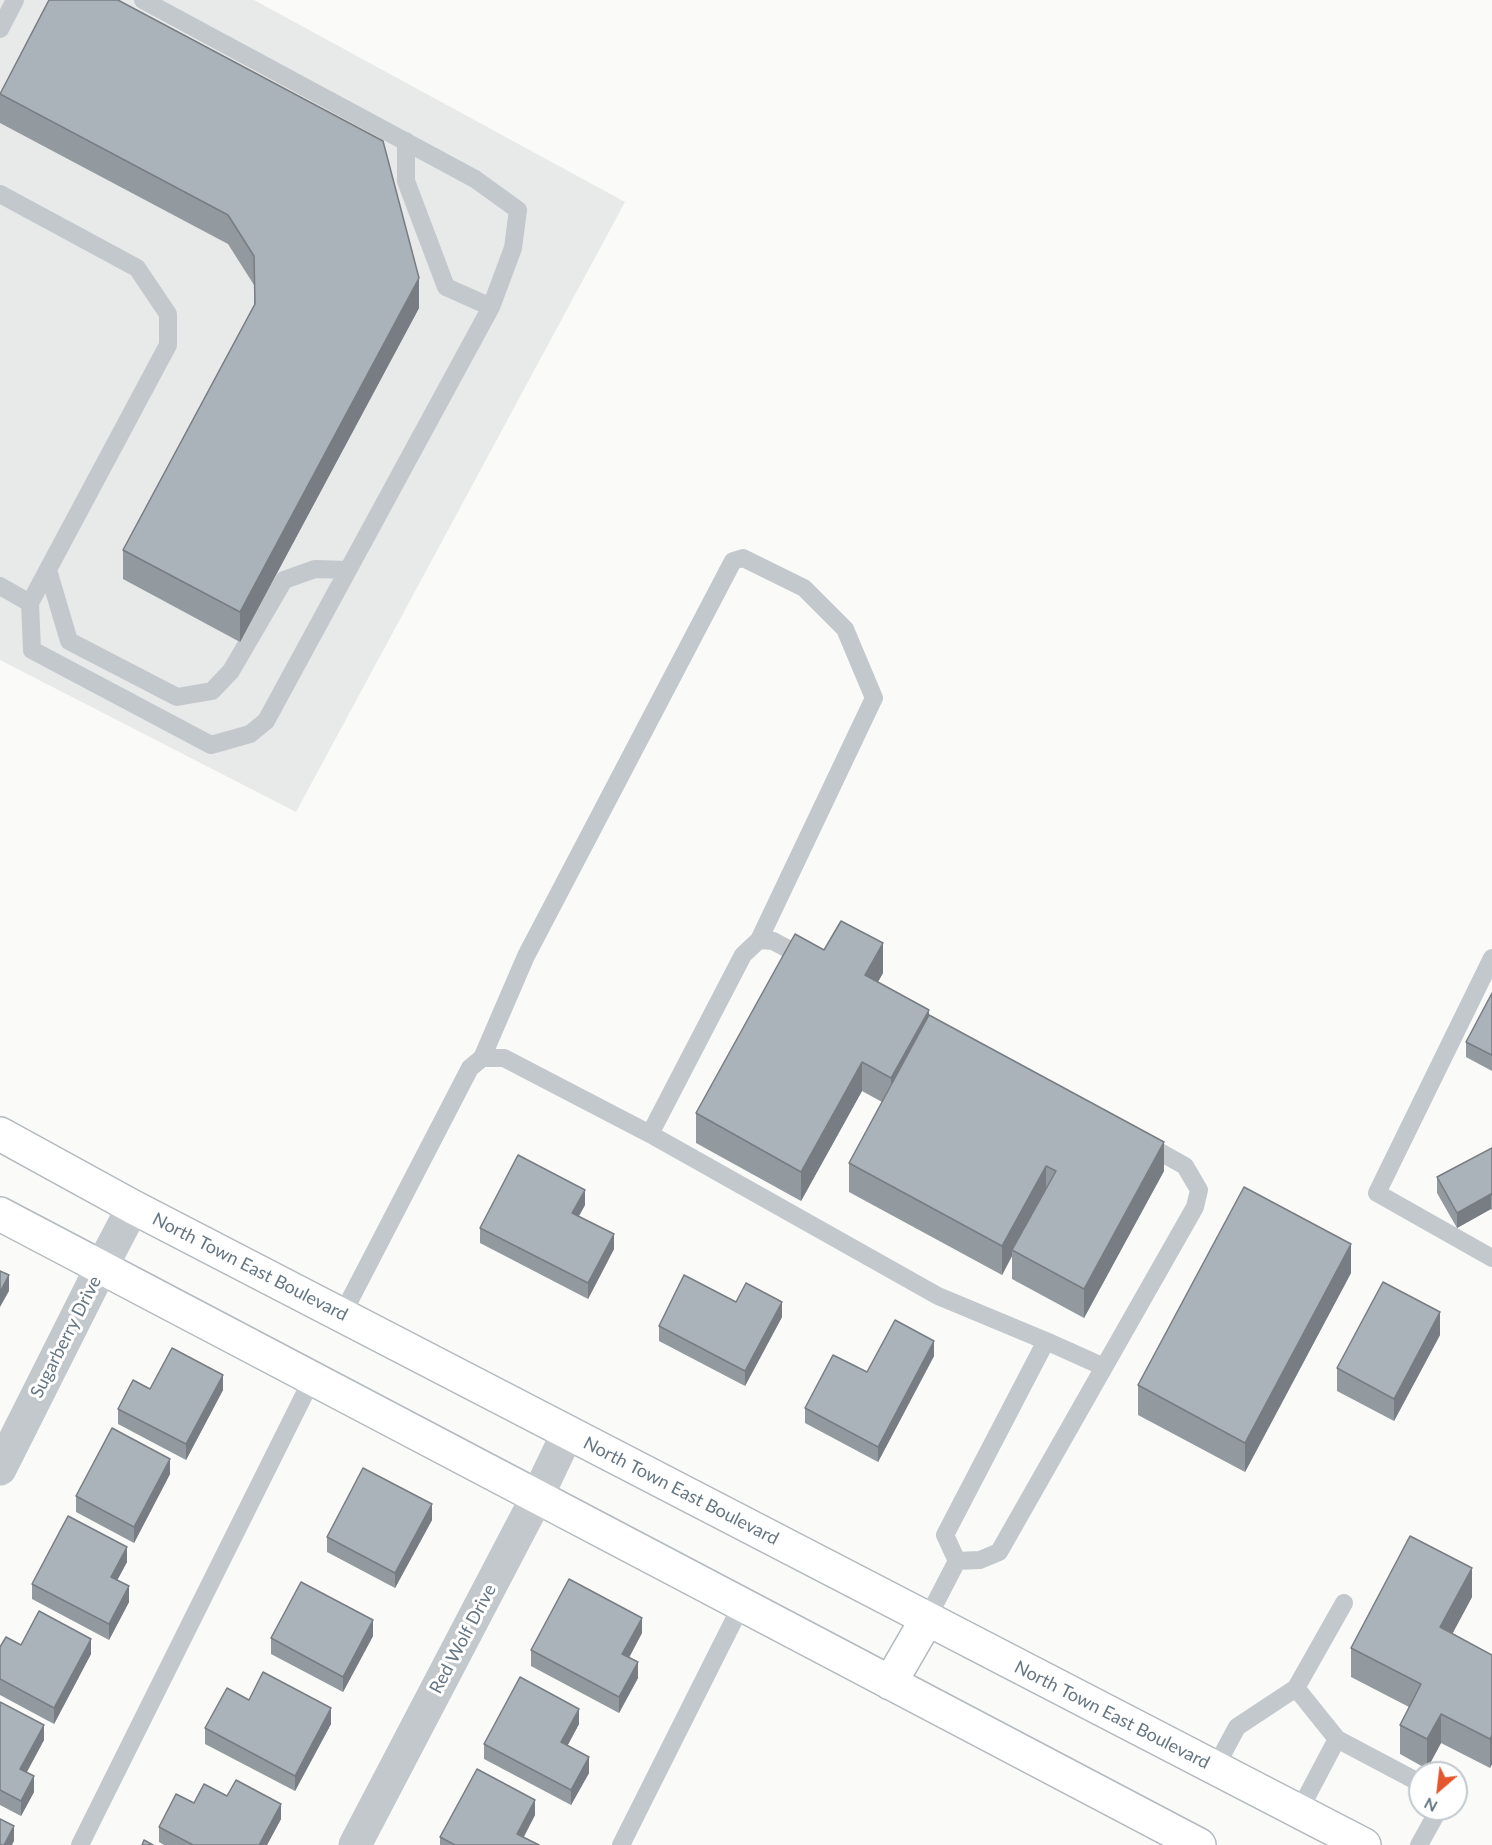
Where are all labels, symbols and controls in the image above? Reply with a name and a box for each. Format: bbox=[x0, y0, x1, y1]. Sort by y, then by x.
street label: North Town East Boulevard bbox=[149, 1208, 351, 1326]
street label: Sugarberry Drive bbox=[26, 1272, 106, 1402]
street label: North Town East Boulevard bbox=[580, 1432, 782, 1550]
street label: Red Wolf Drive bbox=[425, 1581, 501, 1697]
street label: North Town East Boulevard bbox=[1011, 1656, 1213, 1774]
north arrow bbox=[1408, 1761, 1468, 1821]
text: N bbox=[1420, 1794, 1440, 1817]

